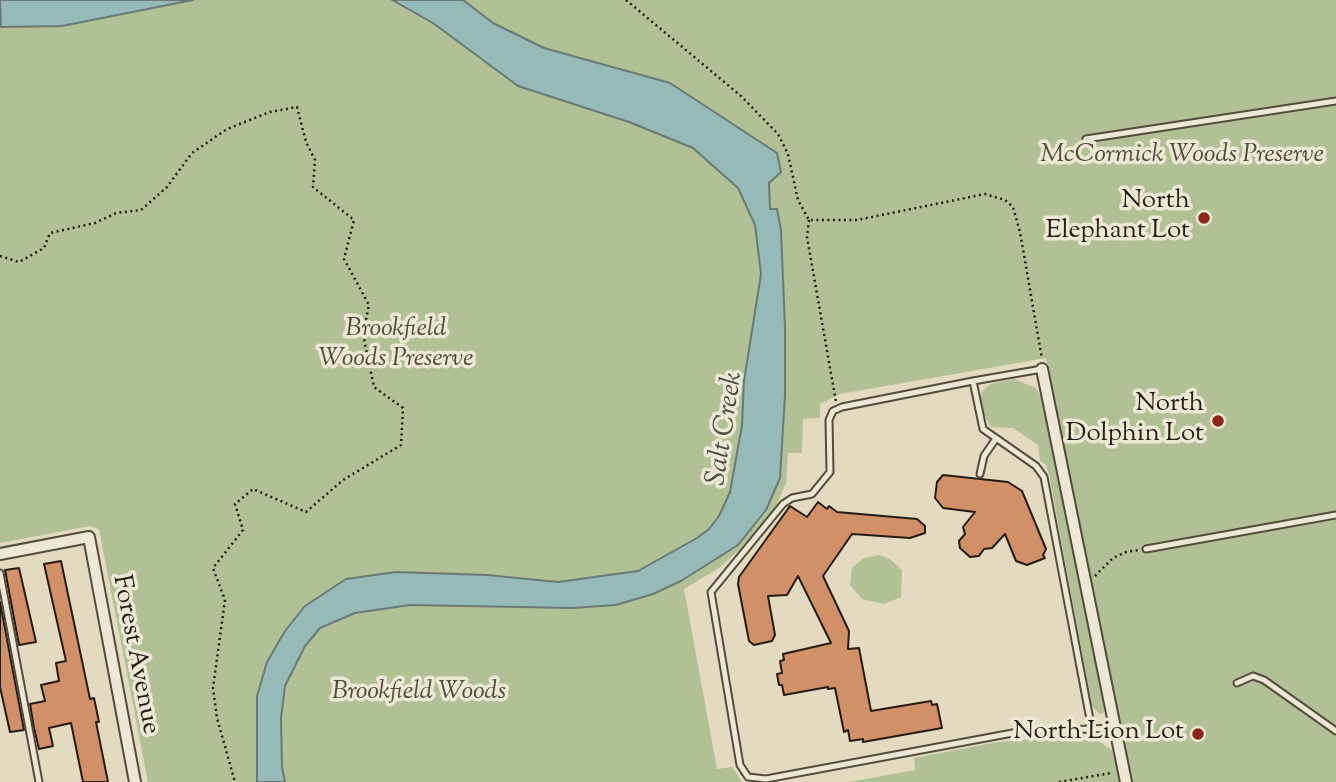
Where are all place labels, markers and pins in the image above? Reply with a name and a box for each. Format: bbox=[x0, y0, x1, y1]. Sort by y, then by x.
place label: North Elephant Lot bbox=[1046, 187, 1190, 248]
marker: North Elephant Lot bbox=[1196, 210, 1212, 226]
place label: North Dolphin Lot bbox=[1066, 390, 1204, 452]
marker: North Dolphin Lot bbox=[1210, 413, 1226, 429]
place label: North Lion Lot bbox=[1013, 718, 1184, 750]
marker: North Lion Lot bbox=[1190, 726, 1206, 742]

